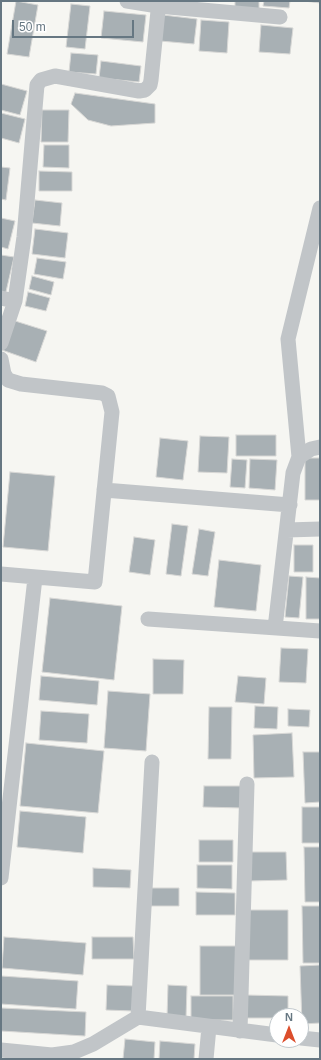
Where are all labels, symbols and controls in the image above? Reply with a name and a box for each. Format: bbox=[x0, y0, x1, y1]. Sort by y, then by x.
scale bar bbox=[14, 12, 136, 38]
text: 50 m bbox=[19, 20, 46, 34]
north arrow bbox=[269, 1008, 309, 1048]
text: N bbox=[285, 1011, 293, 1023]

